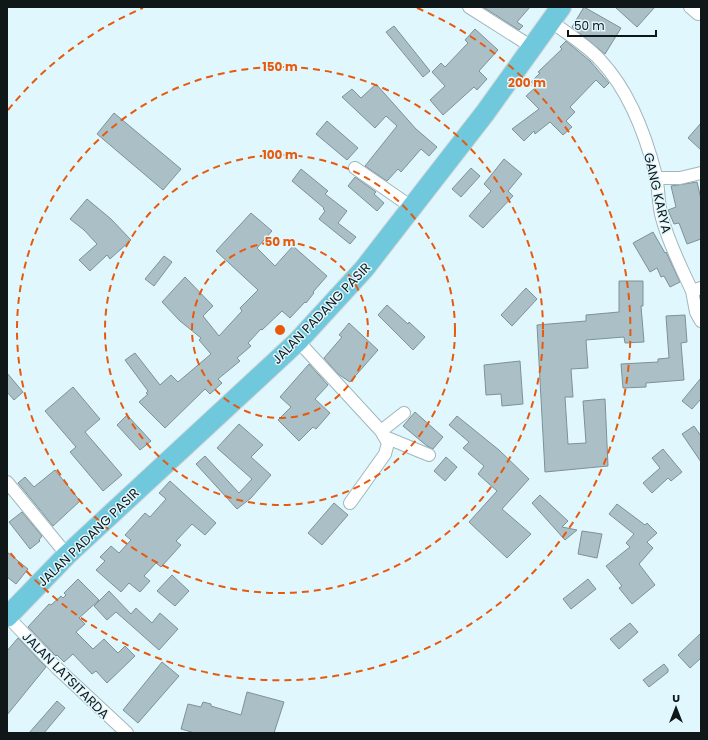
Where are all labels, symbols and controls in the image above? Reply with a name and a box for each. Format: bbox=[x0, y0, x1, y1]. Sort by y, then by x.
scale bar bbox=[568, 12, 656, 38]
text: 50 m bbox=[574, 17, 605, 34]
text: 150 m bbox=[262, 58, 298, 75]
text: 200 m bbox=[508, 74, 546, 91]
text: 100 m bbox=[262, 146, 298, 163]
street label: GANG KARYA bbox=[639, 151, 676, 236]
text: 50 m bbox=[265, 233, 296, 250]
street label: JALAN PADANG PASIR bbox=[268, 258, 375, 368]
centre of rings bbox=[273, 323, 287, 337]
street label: JALAN PADANG PASIR bbox=[33, 484, 143, 591]
street label: JALAN LATSITARDA bbox=[18, 627, 114, 723]
north arrow bbox=[656, 688, 696, 728]
text: U bbox=[672, 690, 680, 706]

